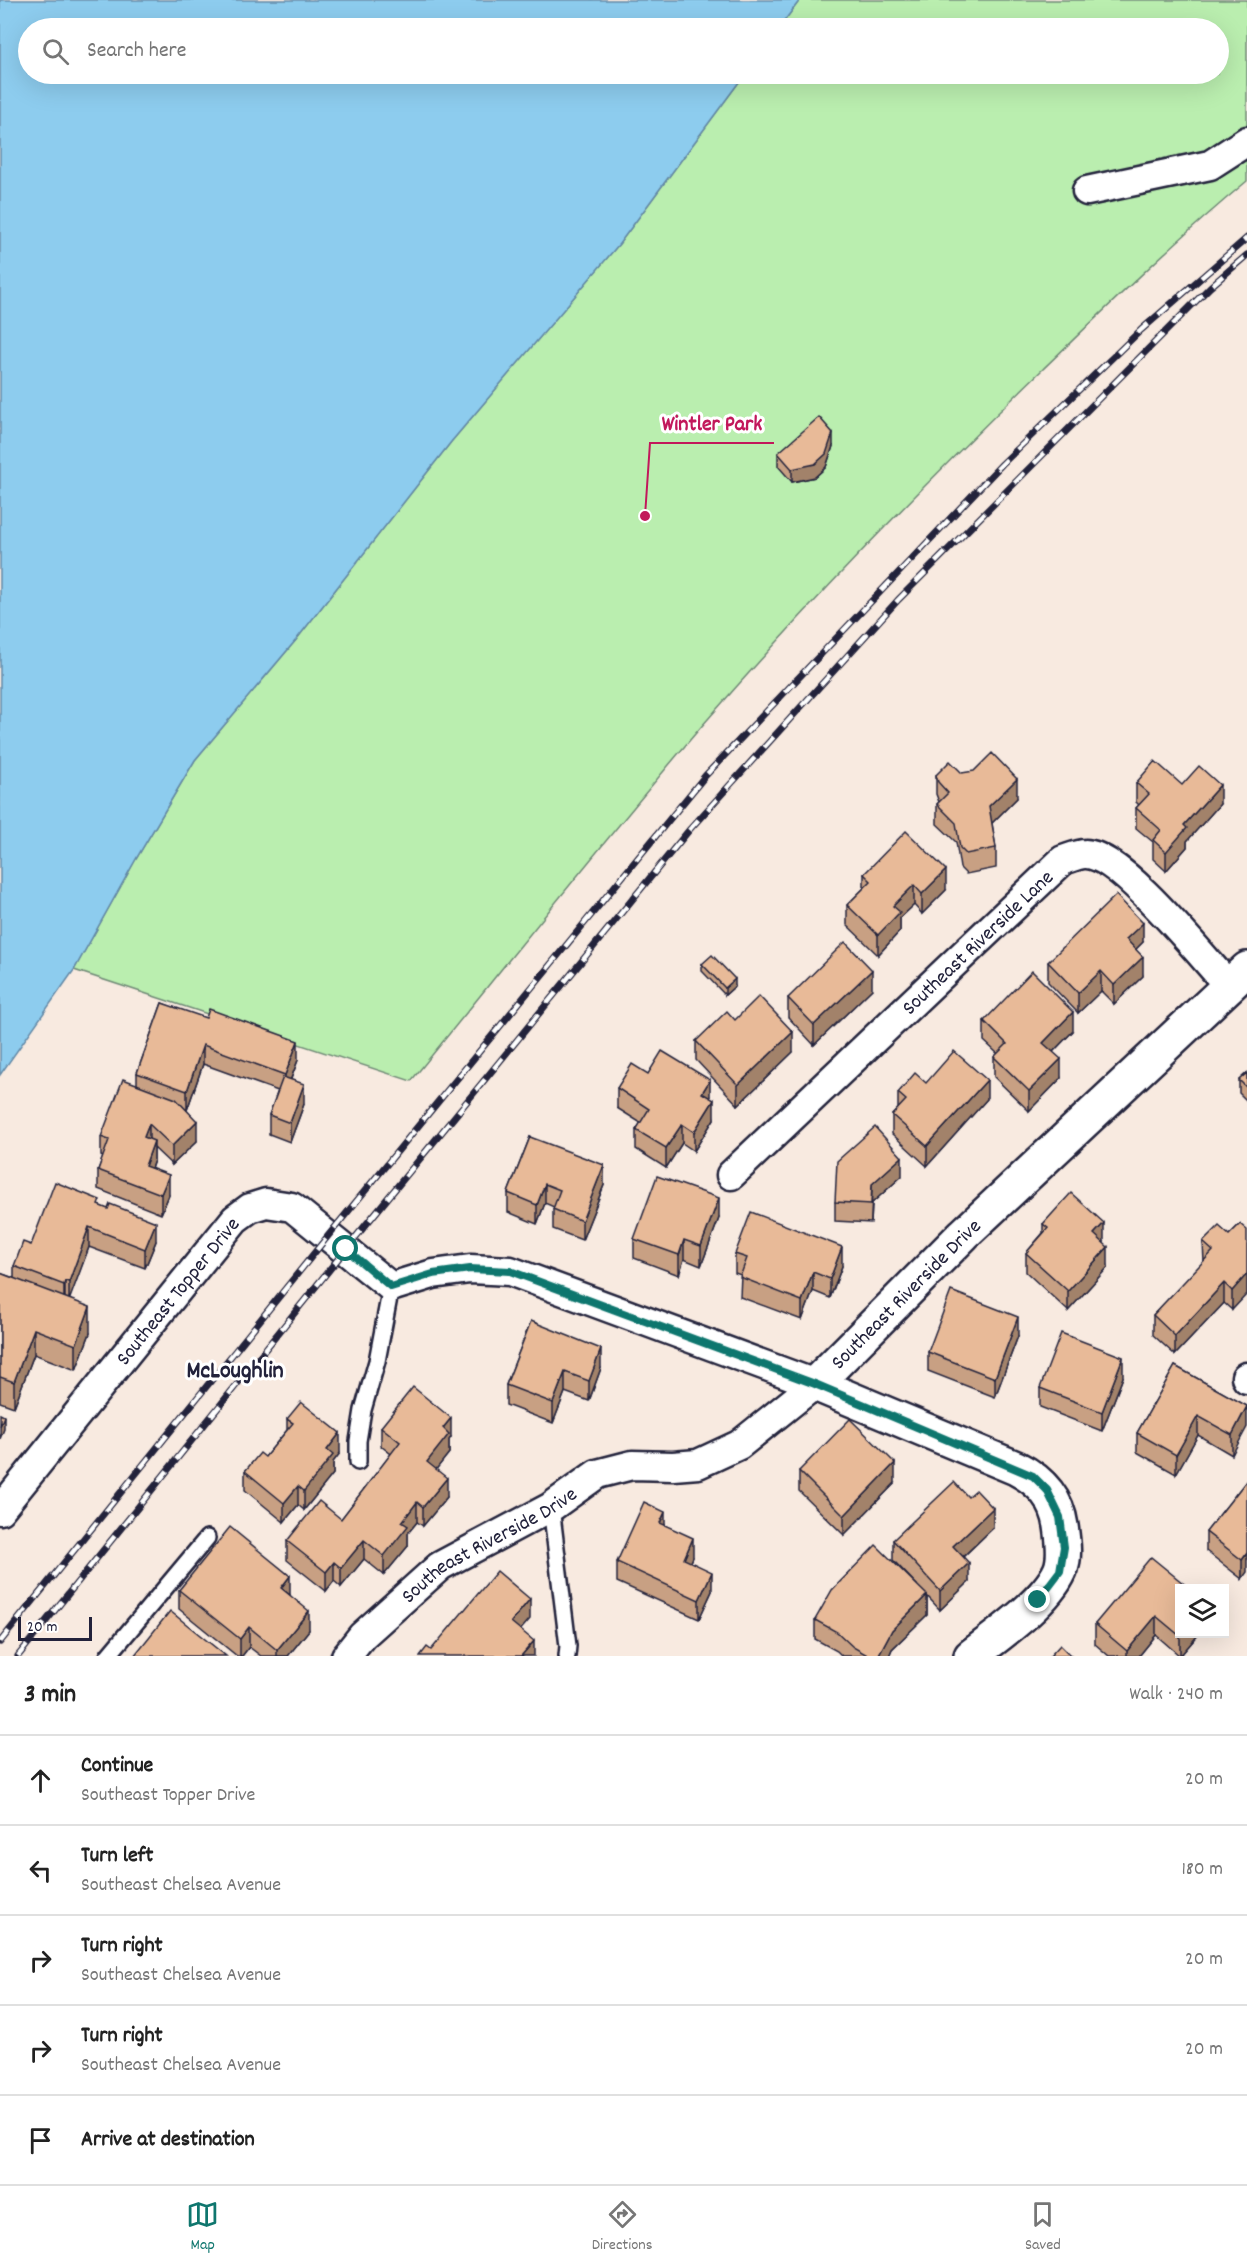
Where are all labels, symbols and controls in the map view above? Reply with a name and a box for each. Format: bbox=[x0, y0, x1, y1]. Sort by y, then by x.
search box bbox=[18, 18, 1229, 84]
icon: search bbox=[39, 35, 72, 68]
text: Search here bbox=[87, 36, 186, 67]
callout: Wintler Park bbox=[650, 403, 774, 443]
text: Wintler Park bbox=[662, 410, 762, 441]
street label: Southeast Riverside Lane bbox=[896, 864, 1062, 1023]
street label: Southeast Topper Drive bbox=[110, 1212, 249, 1373]
street label: Southeast Riverside Drive bbox=[825, 1213, 989, 1378]
route start bbox=[332, 1235, 358, 1261]
district label: McLoughlin bbox=[186, 1355, 284, 1389]
street label: Southeast Riverside Drive bbox=[396, 1481, 584, 1612]
map controls bbox=[1175, 1584, 1229, 1638]
button: layers bbox=[1175, 1584, 1229, 1638]
route end bbox=[1024, 1586, 1050, 1612]
scale bar bbox=[18, 1614, 92, 1642]
text: 20 m bbox=[27, 1616, 57, 1639]
text: 3 min bbox=[24, 1677, 76, 1714]
text: Walk · 240 m bbox=[1129, 1681, 1223, 1709]
text: Continue bbox=[81, 1751, 153, 1782]
icon: ahead bbox=[24, 1764, 57, 1797]
text: 20 m bbox=[1185, 1766, 1223, 1794]
text: Southeast Topper Drive bbox=[81, 1782, 255, 1810]
text: Turn left bbox=[81, 1841, 153, 1872]
icon: left bbox=[24, 1854, 57, 1887]
text: 180 m bbox=[1181, 1856, 1223, 1884]
text: Southeast Chelsea Avenue bbox=[81, 1872, 281, 1900]
text: Turn right bbox=[81, 1931, 163, 1962]
icon: right bbox=[24, 1944, 57, 1977]
text: 20 m bbox=[1185, 1946, 1223, 1974]
text: Southeast Chelsea Avenue bbox=[81, 1962, 281, 1990]
text: Turn right bbox=[81, 2021, 163, 2052]
icon: right bbox=[24, 2034, 57, 2067]
text: 20 m bbox=[1185, 2036, 1223, 2064]
text: Southeast Chelsea Avenue bbox=[81, 2052, 281, 2080]
icon: arrive bbox=[24, 2124, 57, 2157]
text: Arrive at destination bbox=[81, 2125, 255, 2156]
tab: Map bbox=[186, 2198, 219, 2257]
tab: Directions bbox=[592, 2198, 652, 2257]
tab: Saved bbox=[1025, 2198, 1061, 2257]

